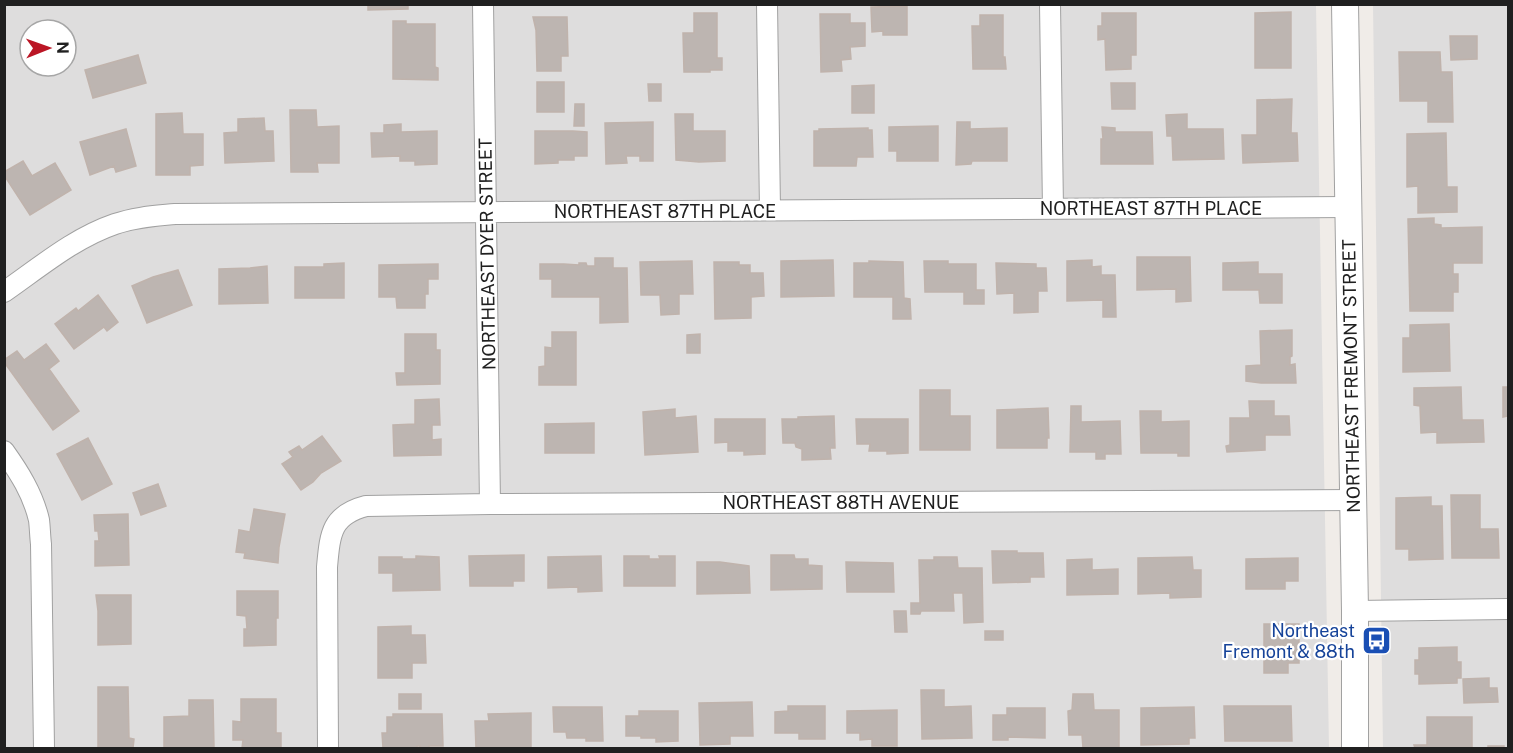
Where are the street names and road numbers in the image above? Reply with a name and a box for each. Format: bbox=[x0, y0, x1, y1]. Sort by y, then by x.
street label: NORTHEAST DYER STREET bbox=[474, 137, 500, 370]
street label: NORTHEAST 87TH PLACE bbox=[1040, 198, 1262, 219]
street label: NORTHEAST 87TH PLACE bbox=[554, 201, 776, 222]
street label: NORTHEAST FREMONT STREET bbox=[1338, 239, 1364, 513]
street label: NORTHEAST 88TH AVENUE bbox=[722, 492, 960, 513]

